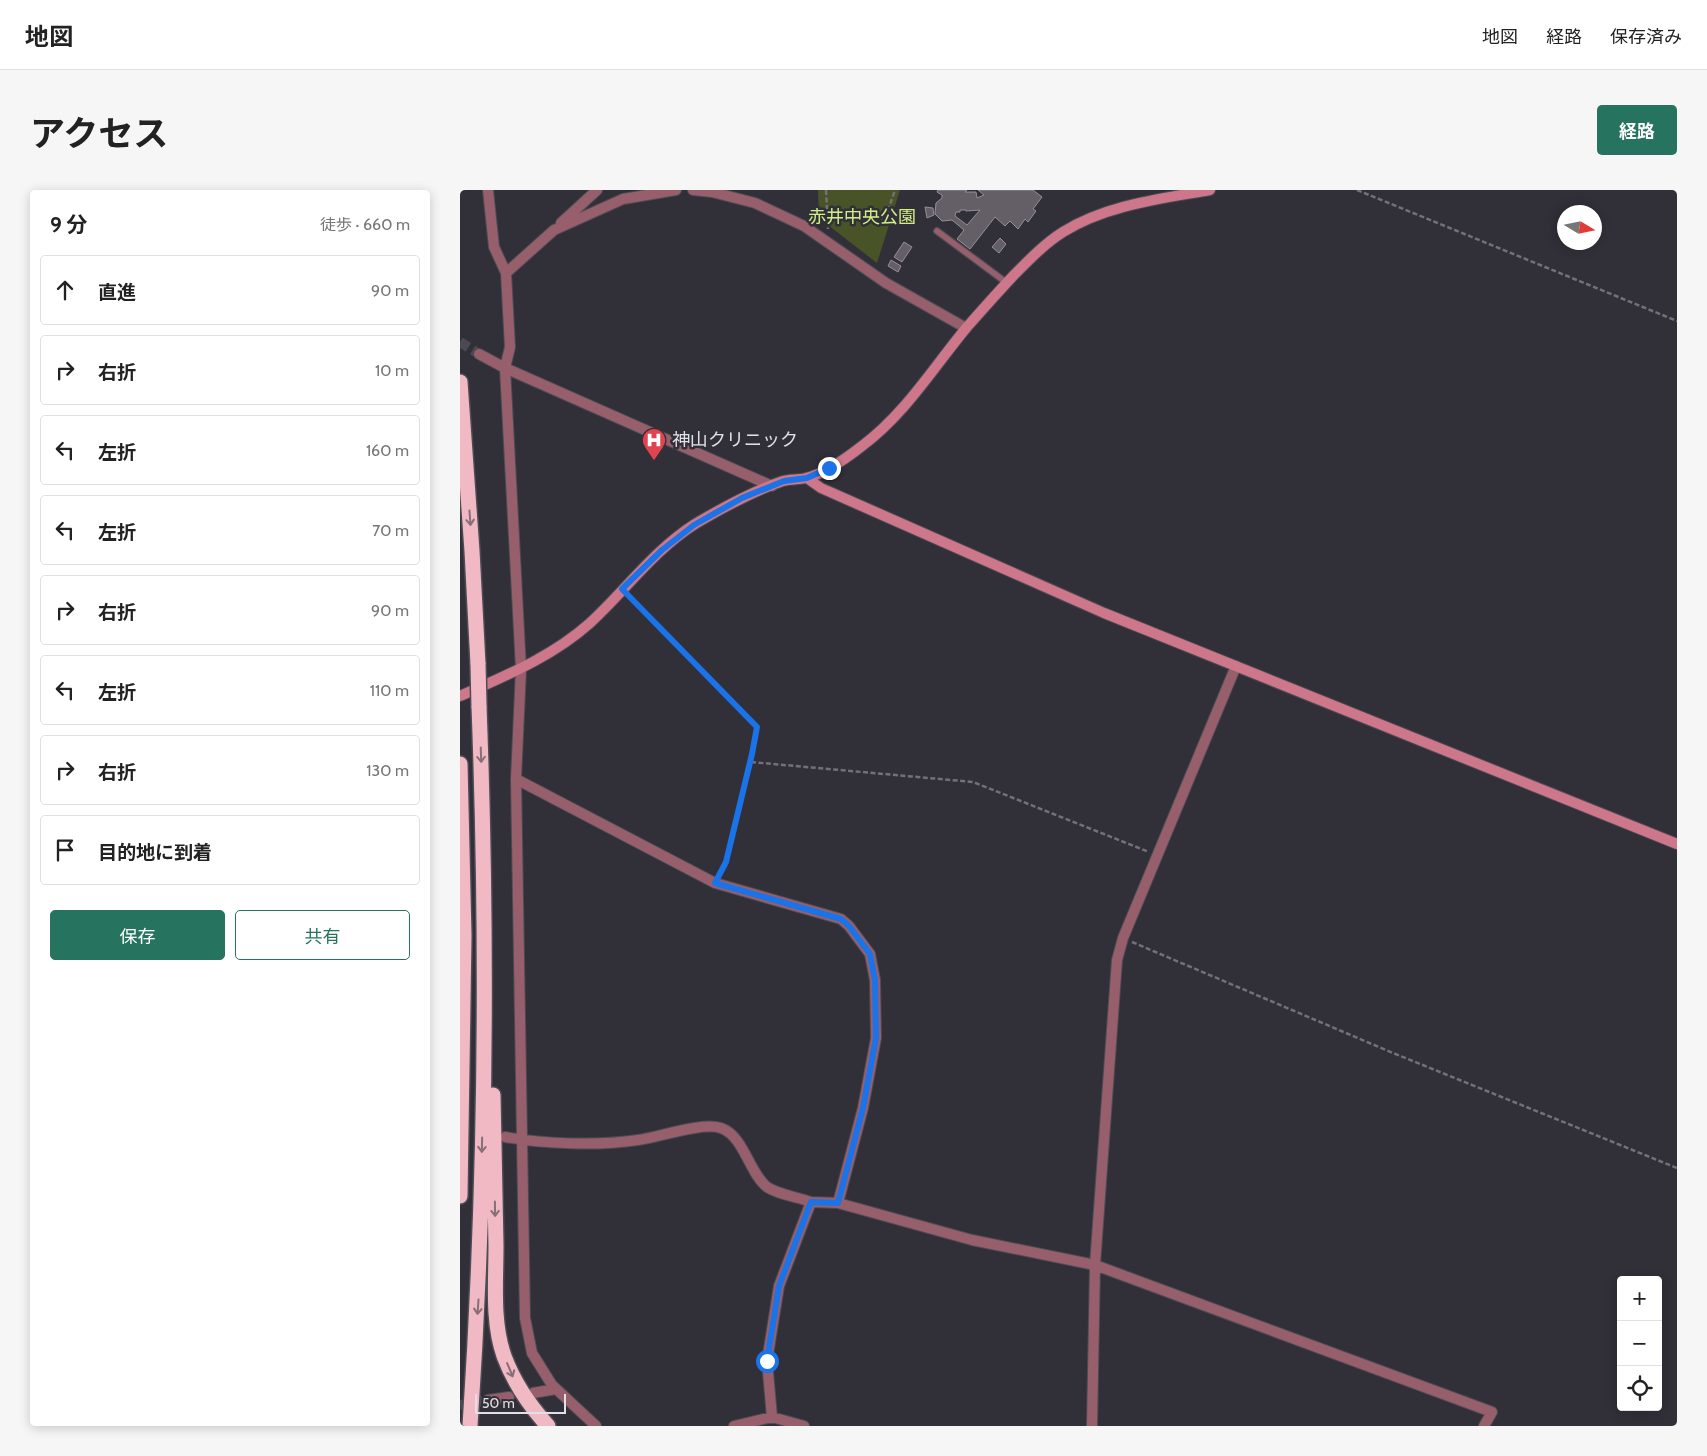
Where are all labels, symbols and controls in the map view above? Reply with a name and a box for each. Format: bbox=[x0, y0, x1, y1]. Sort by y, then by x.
text: 地図 bbox=[25, 22, 73, 51]
text: 地図 bbox=[1482, 26, 1518, 48]
text: 経路 bbox=[1546, 26, 1582, 48]
text: 保存済み bbox=[1610, 26, 1682, 48]
button: 経路 bbox=[1597, 105, 1677, 155]
text: アクセス bbox=[30, 112, 168, 155]
north arrow bbox=[1557, 205, 1602, 250]
park label: 赤井中央公園 bbox=[808, 206, 916, 228]
text: 9 分 bbox=[50, 212, 88, 237]
text: 徒歩 · 660 m bbox=[320, 215, 410, 234]
icon: ahead bbox=[51, 276, 79, 304]
text: 直進 bbox=[98, 281, 136, 304]
text: 90 m bbox=[371, 281, 409, 300]
icon: right bbox=[51, 356, 79, 384]
text: 右折 bbox=[98, 361, 136, 384]
text: 10 m bbox=[375, 361, 409, 380]
hospital icon: 神山クリニック bbox=[641, 427, 667, 461]
place label: 神山クリニック bbox=[672, 429, 798, 451]
icon: left bbox=[51, 436, 79, 464]
text: 左折 bbox=[98, 441, 136, 464]
text: 160 m bbox=[366, 441, 409, 460]
route end bbox=[818, 457, 841, 480]
one-way arrow bbox=[465, 509, 475, 525]
icon: left bbox=[51, 516, 79, 544]
text: 左折 bbox=[98, 521, 136, 544]
text: 70 m bbox=[372, 521, 409, 540]
icon: right bbox=[51, 596, 79, 624]
text: 右折 bbox=[98, 601, 136, 624]
text: 90 m bbox=[371, 601, 409, 620]
icon: left bbox=[51, 676, 79, 704]
text: 左折 bbox=[98, 681, 136, 704]
text: 110 m bbox=[370, 681, 409, 700]
one-way arrow bbox=[476, 746, 486, 763]
icon: right bbox=[51, 756, 79, 784]
text: 右折 bbox=[98, 761, 136, 784]
text: 130 m bbox=[366, 761, 409, 780]
icon: arrive bbox=[51, 836, 79, 864]
text: 目的地に到着 bbox=[98, 841, 212, 864]
button: 保存 bbox=[50, 910, 225, 960]
button: 共有 bbox=[235, 910, 410, 960]
one-way arrow bbox=[478, 1137, 487, 1153]
one-way arrow bbox=[490, 1201, 500, 1217]
map controls bbox=[1617, 1276, 1662, 1411]
button: + bbox=[1617, 1276, 1662, 1321]
one-way arrow bbox=[473, 1299, 482, 1315]
button: − bbox=[1617, 1321, 1662, 1366]
route start bbox=[756, 1350, 779, 1373]
one-way arrow bbox=[506, 1362, 515, 1377]
button: locate bbox=[1617, 1366, 1662, 1411]
scale bar bbox=[475, 1391, 566, 1414]
text: 50 m bbox=[482, 1394, 515, 1412]

